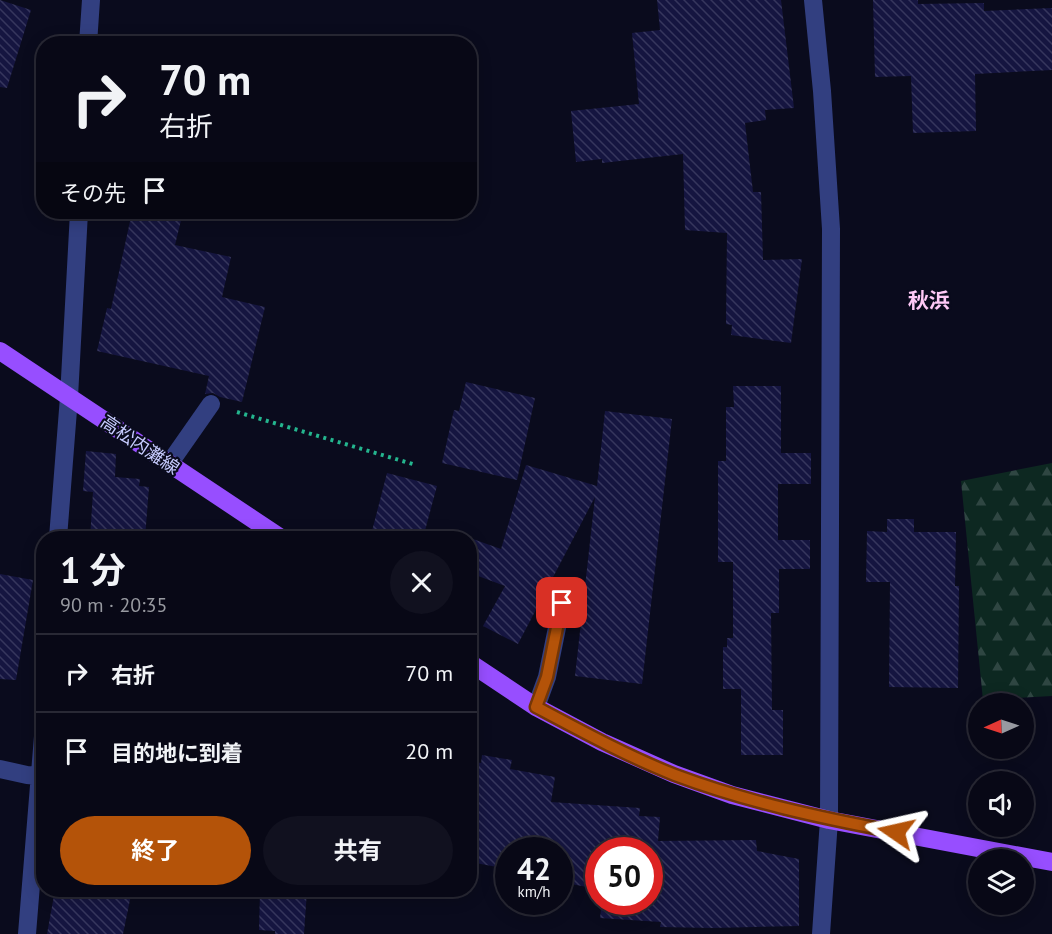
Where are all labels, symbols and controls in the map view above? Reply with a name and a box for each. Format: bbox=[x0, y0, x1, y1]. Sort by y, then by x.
text: 70 m bbox=[159, 52, 251, 107]
icon: right bbox=[60, 60, 138, 138]
text: 右折 bbox=[159, 109, 213, 143]
icon: arrive bbox=[138, 174, 171, 207]
text: その先 bbox=[60, 179, 126, 207]
district label: 秋浜 bbox=[908, 287, 950, 314]
street label: 高松内灘線 bbox=[97, 410, 184, 479]
text: 1 分 bbox=[60, 546, 126, 593]
button: close bbox=[390, 551, 453, 614]
pin bbox=[536, 577, 587, 628]
icon: arrive bbox=[545, 586, 578, 619]
text: 90 m · 20:35 bbox=[60, 592, 167, 618]
icon: right bbox=[60, 657, 93, 690]
text: 70 m bbox=[405, 659, 453, 687]
text: 右折 bbox=[111, 661, 155, 689]
north arrow bbox=[968, 693, 1034, 759]
map controls bbox=[968, 693, 1034, 915]
icon: arrive bbox=[60, 735, 93, 768]
text: 20 m bbox=[405, 737, 453, 765]
text: 目的地に到着 bbox=[111, 739, 243, 767]
button: sound bbox=[968, 771, 1034, 837]
position arrow bbox=[864, 800, 928, 864]
button: 終了 bbox=[60, 816, 251, 885]
button: 共有 bbox=[263, 816, 453, 885]
speed limit sign: 50 bbox=[585, 837, 663, 915]
text: 42 bbox=[517, 849, 551, 888]
button: layers bbox=[968, 849, 1034, 915]
text: km/h bbox=[518, 882, 550, 901]

